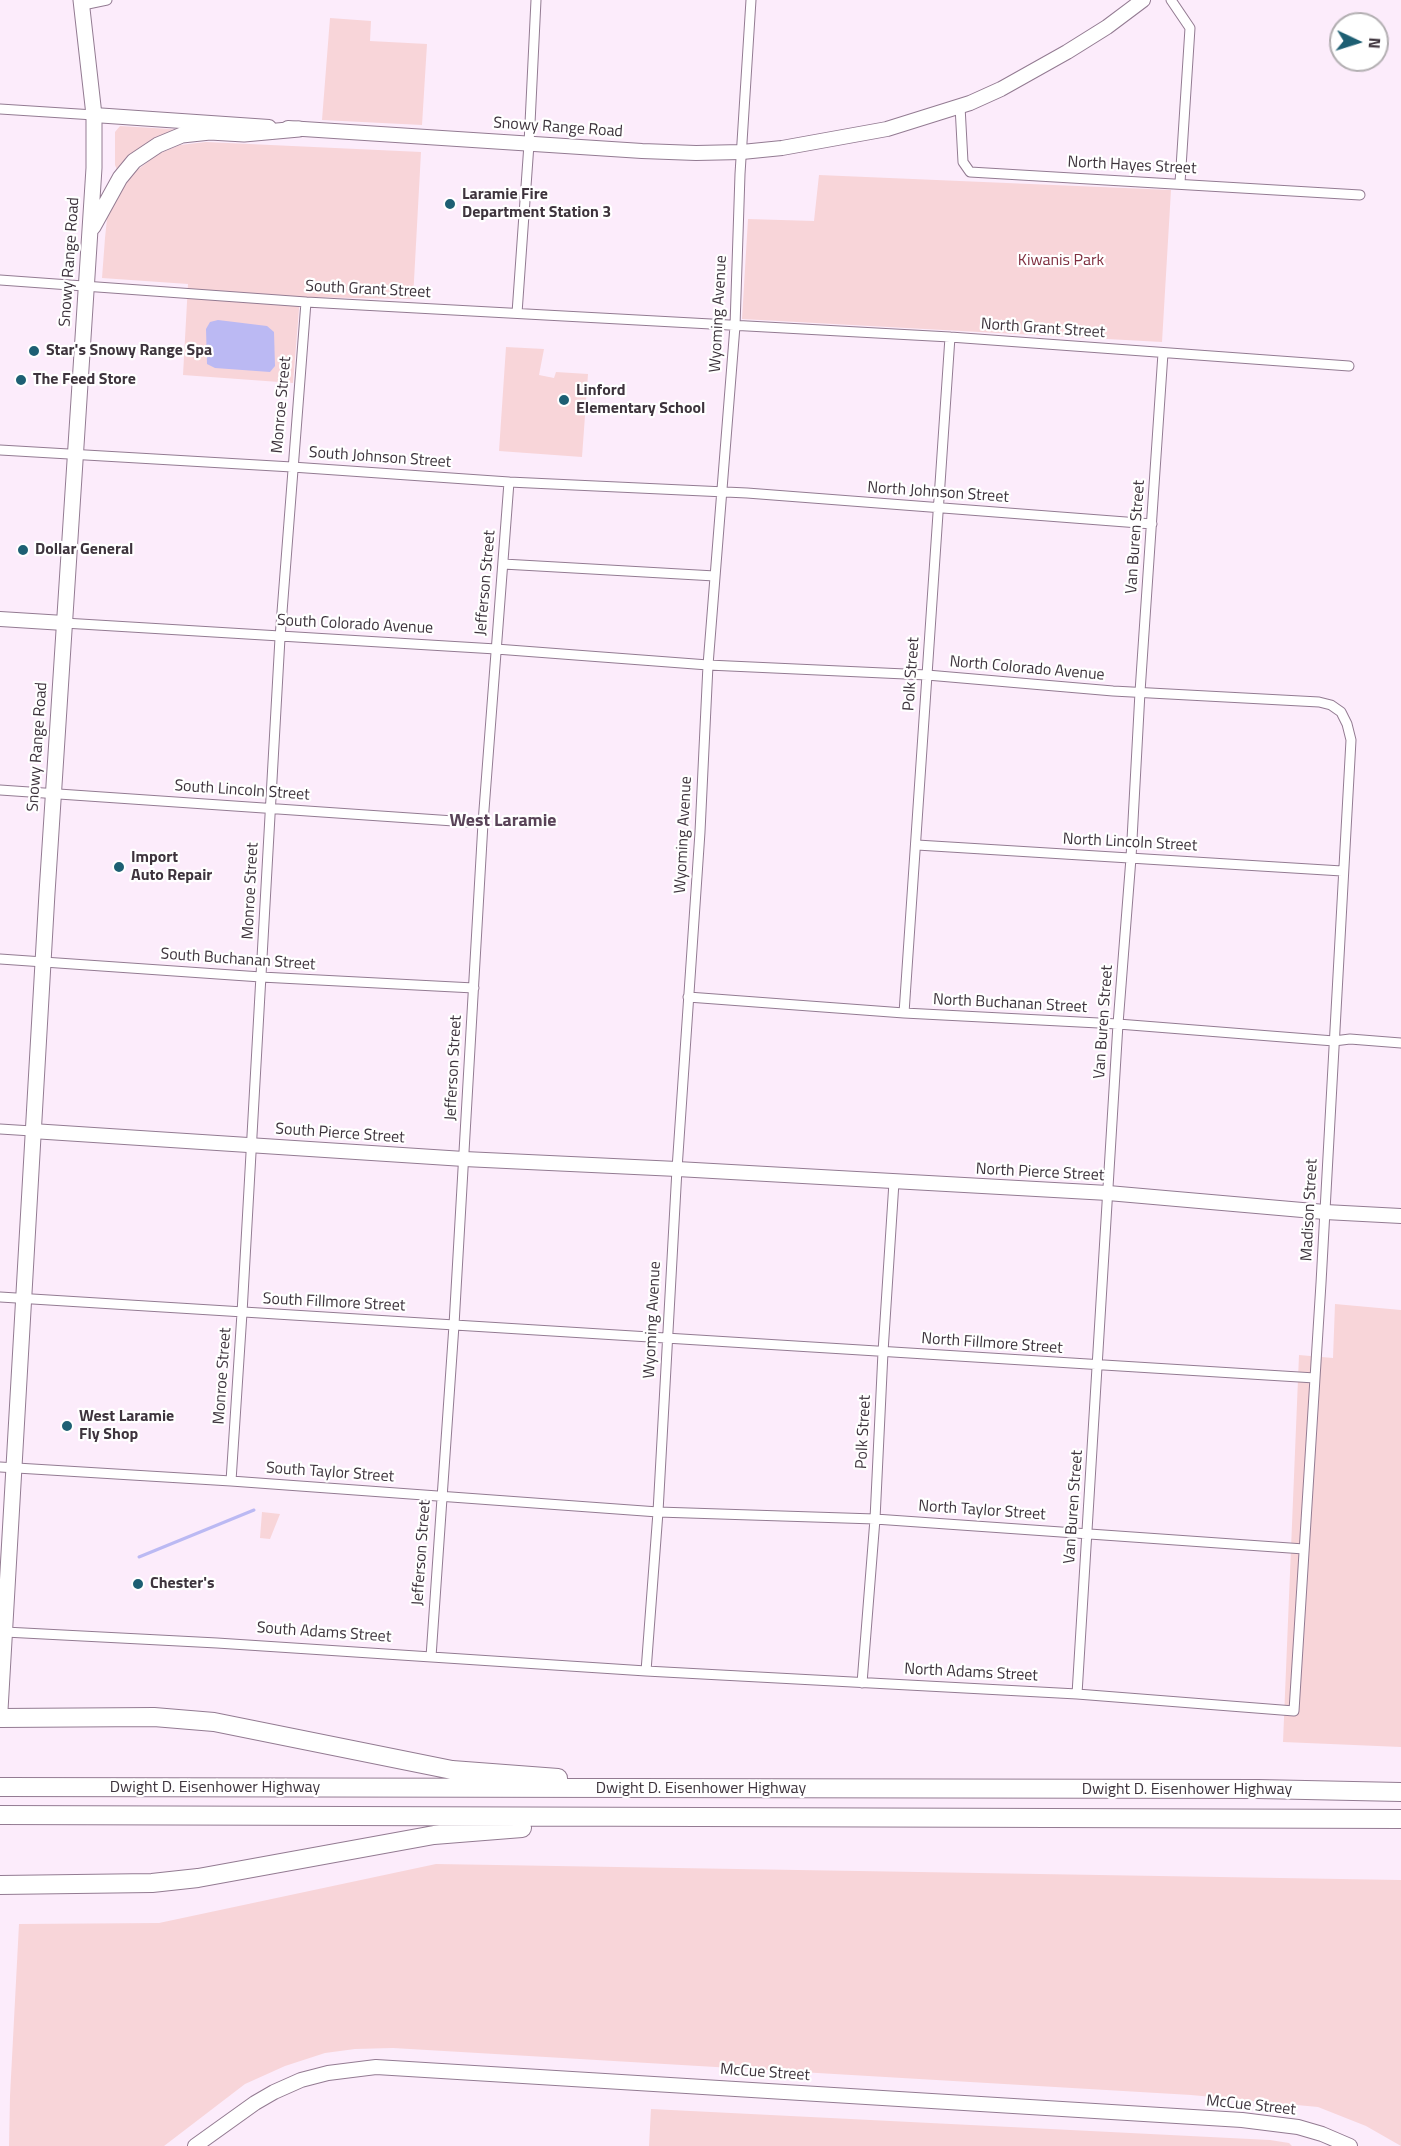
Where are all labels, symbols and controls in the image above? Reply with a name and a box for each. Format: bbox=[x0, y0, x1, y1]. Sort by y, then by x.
north arrow bbox=[1329, 12, 1389, 72]
text: N bbox=[1363, 37, 1387, 49]
street label: Snowy Range Road bbox=[492, 114, 624, 142]
street label: North Hayes Street bbox=[1067, 153, 1197, 179]
place label: Laramie Fire Department Station 3 bbox=[462, 185, 611, 223]
street label: Snowy Range Road bbox=[56, 196, 84, 328]
marker: Laramie Fire Department Station 3 bbox=[443, 197, 457, 211]
park label: Kiwanis Park bbox=[1018, 251, 1104, 271]
street label: Wyoming Avenue bbox=[706, 255, 732, 373]
street label: South Grant Street bbox=[305, 277, 431, 303]
street label: North Grant Street bbox=[980, 315, 1106, 343]
place label: Star's Snowy Range Spa bbox=[46, 341, 212, 361]
marker: Star's Snowy Range Spa bbox=[27, 344, 41, 358]
street label: Monroe Street bbox=[268, 356, 296, 454]
place label: The Feed Store bbox=[33, 370, 136, 390]
marker: The Feed Store bbox=[14, 373, 28, 387]
place label: Linford Elementary School bbox=[576, 381, 705, 419]
marker: Linford Elementary School bbox=[557, 393, 571, 407]
street label: South Johnson Street bbox=[308, 443, 452, 473]
street label: North Johnson Street bbox=[867, 478, 1009, 508]
street label: Van Buren Street bbox=[1122, 479, 1150, 595]
street label: Jefferson Street bbox=[472, 529, 500, 637]
place label: Dollar General bbox=[35, 540, 133, 560]
marker: Dollar General bbox=[16, 543, 30, 557]
street label: South Colorado Avenue bbox=[276, 611, 434, 639]
street label: Polk Street bbox=[900, 636, 924, 712]
street label: North Colorado Avenue bbox=[949, 653, 1105, 685]
street label: Snowy Range Road bbox=[24, 681, 52, 813]
street label: Wyoming Avenue bbox=[671, 776, 697, 894]
street label: South Lincoln Street bbox=[174, 777, 310, 805]
district label: West Laramie bbox=[449, 811, 557, 833]
street label: North Lincoln Street bbox=[1062, 830, 1198, 856]
street label: Monroe Street bbox=[239, 842, 263, 940]
place label: Import Auto Repair bbox=[131, 848, 212, 886]
marker: Import Auto Repair bbox=[112, 860, 126, 874]
street label: South Buchanan Street bbox=[160, 945, 316, 975]
street label: Van Buren Street bbox=[1090, 964, 1118, 1080]
street label: North Buchanan Street bbox=[932, 990, 1088, 1018]
street label: Jefferson Street bbox=[442, 1015, 466, 1121]
street label: South Pierce Street bbox=[275, 1120, 405, 1148]
street label: Madison Street bbox=[1298, 1158, 1322, 1262]
street label: North Pierce Street bbox=[975, 1160, 1105, 1186]
street label: Wyoming Avenue bbox=[640, 1261, 666, 1379]
street label: South Fillmore Street bbox=[262, 1290, 406, 1316]
street label: Monroe Street bbox=[210, 1327, 236, 1425]
street label: North Fillmore Street bbox=[921, 1329, 1063, 1359]
street label: Polk Street bbox=[852, 1395, 876, 1469]
place label: West Laramie Fly Shop bbox=[79, 1407, 174, 1445]
marker: West Laramie Fly Shop bbox=[60, 1419, 74, 1433]
street label: Van Buren Street bbox=[1060, 1449, 1088, 1565]
street label: South Taylor Street bbox=[265, 1459, 395, 1487]
street label: North Taylor Street bbox=[918, 1497, 1046, 1525]
street label: Jefferson Street bbox=[409, 1499, 435, 1607]
place label: Chester's bbox=[150, 1574, 215, 1594]
marker: Chester's bbox=[131, 1577, 145, 1591]
street label: South Adams Street bbox=[256, 1619, 392, 1647]
street label: North Adams Street bbox=[904, 1660, 1038, 1686]
street label: Dwight D. Eisenhower Highway bbox=[110, 1778, 320, 1798]
street label: Dwight D. Eisenhower Highway bbox=[596, 1779, 806, 1799]
street label: Dwight D. Eisenhower Highway bbox=[1082, 1780, 1292, 1800]
street label: McCue Street bbox=[719, 2060, 811, 2086]
street label: McCue Street bbox=[1205, 2092, 1297, 2120]

